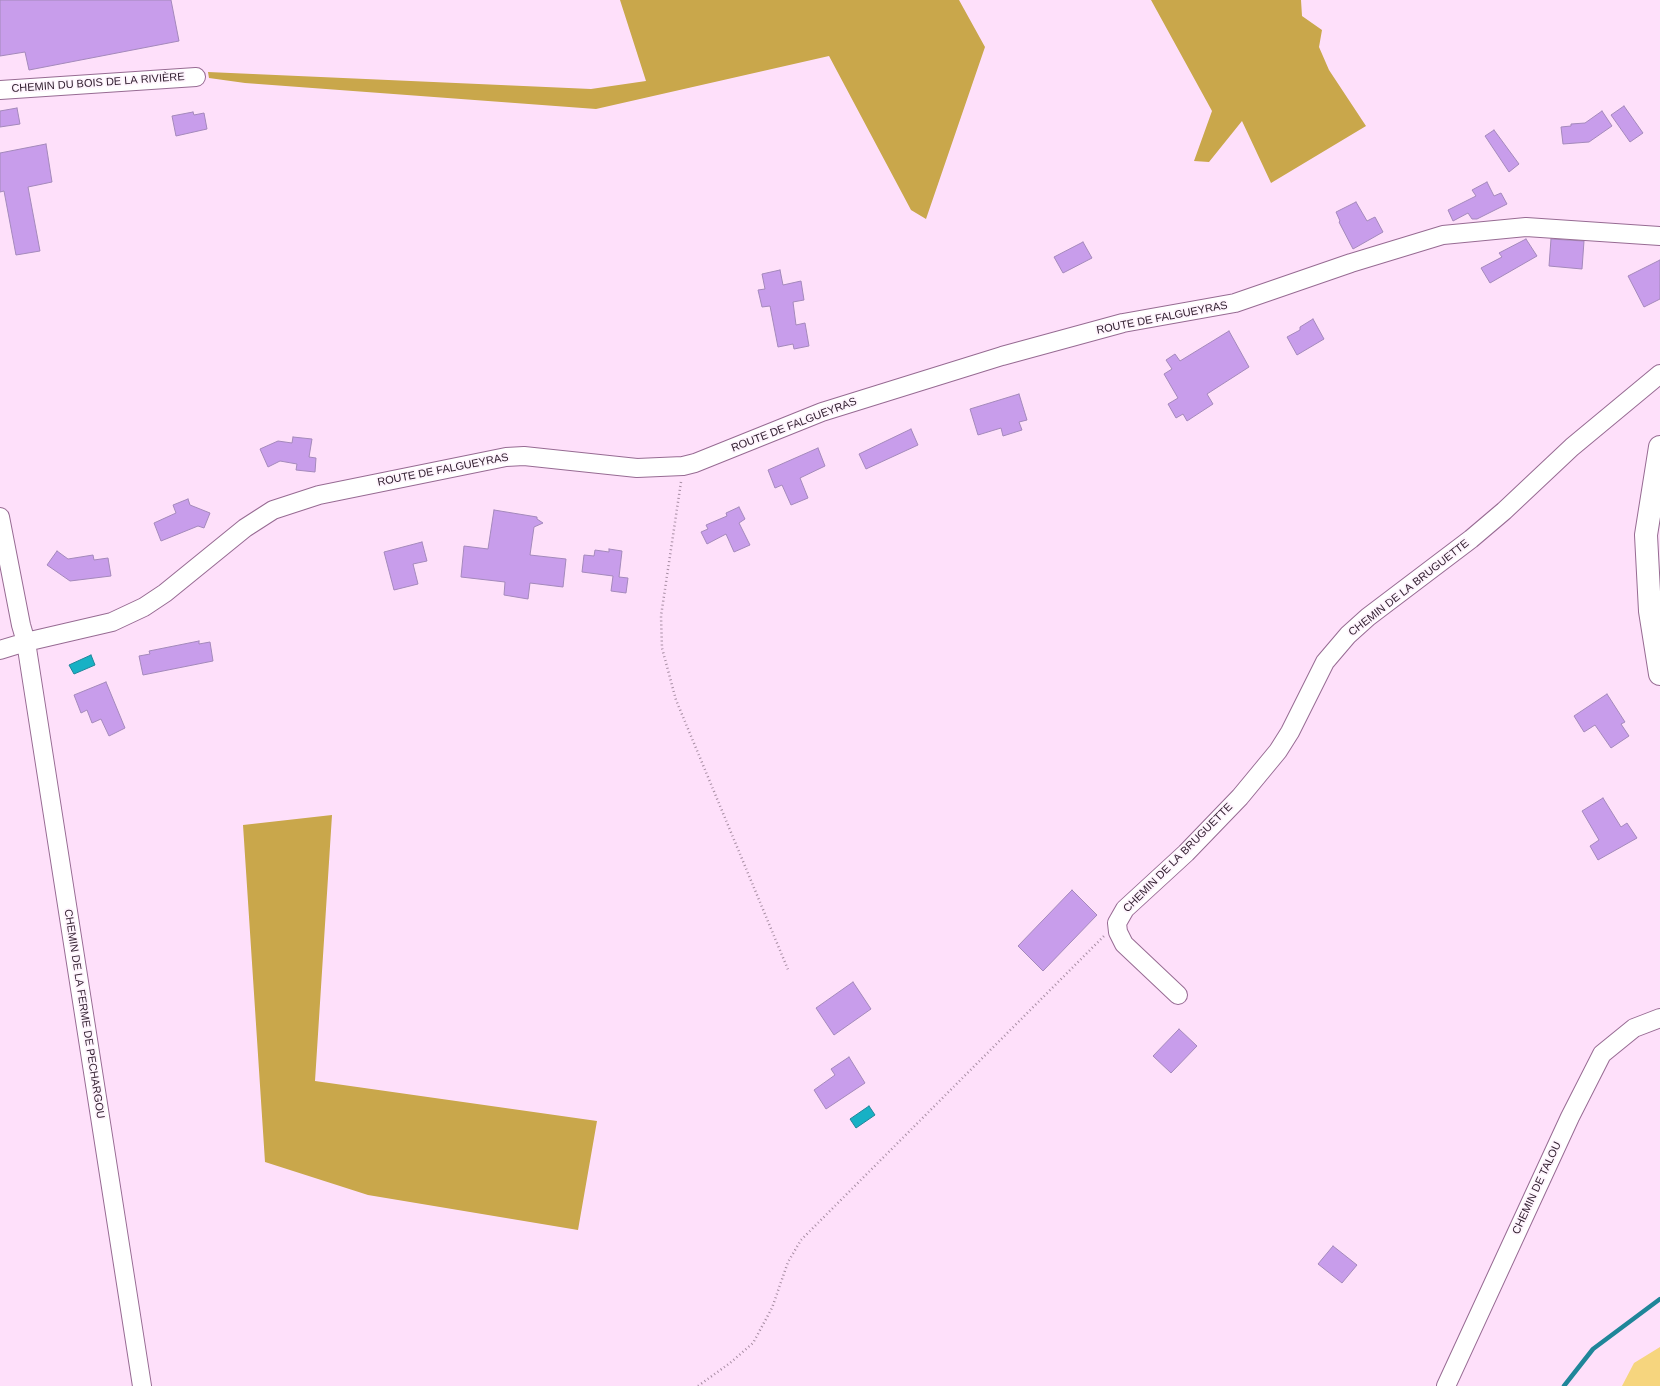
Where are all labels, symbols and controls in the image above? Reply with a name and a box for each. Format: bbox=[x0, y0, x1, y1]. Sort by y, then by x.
street label: CHEMIN DU BOIS DE LA RIVIÈRE bbox=[11, 70, 185, 96]
street label: ROUTE DE FALGUEYRAS bbox=[1095, 299, 1229, 337]
street label: ROUTE DE FALGUEYRAS bbox=[729, 395, 859, 455]
street label: ROUTE DE FALGUEYRAS bbox=[376, 451, 510, 489]
street label: CHEMIN DE LA BRUGUETTE bbox=[1346, 537, 1472, 639]
street label: CHEMIN DE LA BRUGUETTE bbox=[1121, 801, 1235, 915]
street label: CHEMIN DE LA FERME DE PECHARGOU bbox=[61, 908, 107, 1120]
street label: CHEMIN DE TALOU bbox=[1510, 1140, 1564, 1236]

